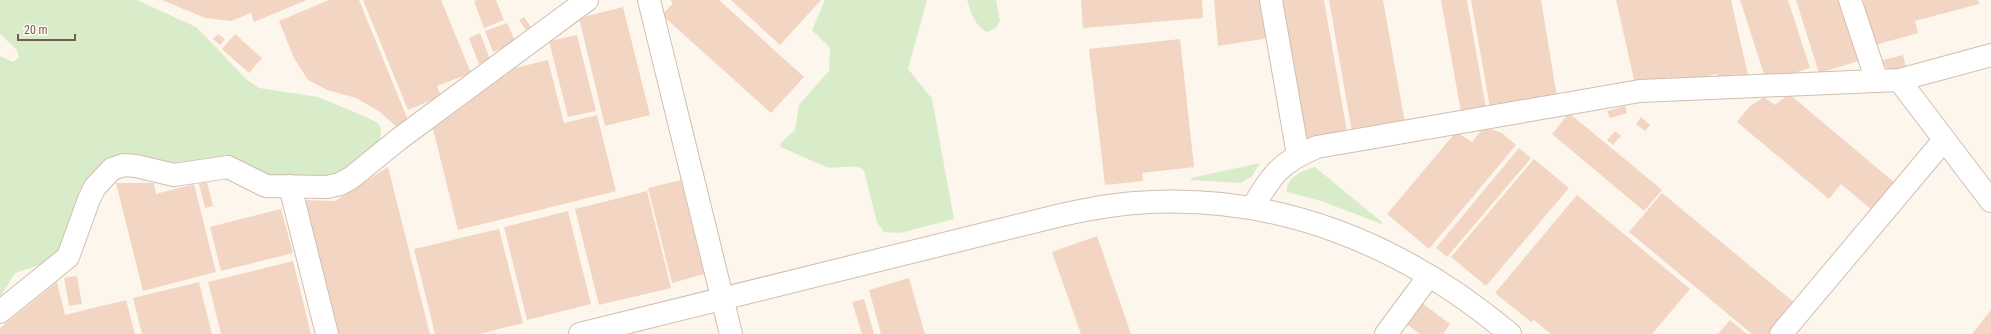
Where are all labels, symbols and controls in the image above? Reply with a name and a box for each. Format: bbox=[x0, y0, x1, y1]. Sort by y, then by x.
scale bar bbox=[18, 16, 75, 42]
text: 20 m bbox=[24, 23, 48, 37]

